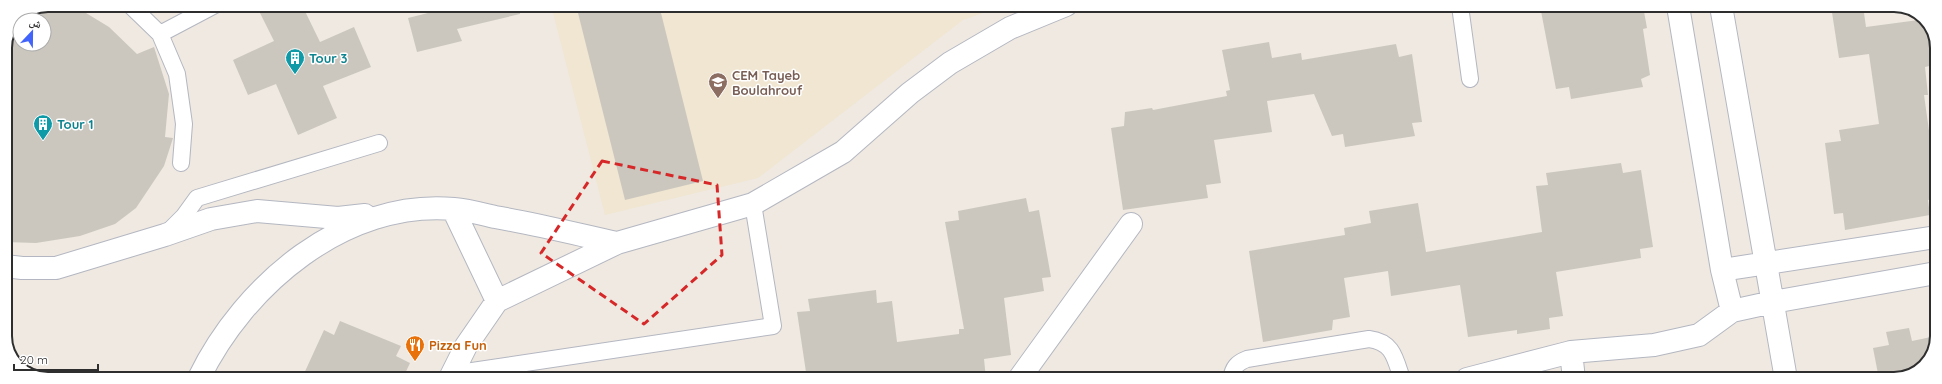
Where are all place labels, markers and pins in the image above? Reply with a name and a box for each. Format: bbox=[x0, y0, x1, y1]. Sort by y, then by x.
building icon: Tour 3 bbox=[284, 47, 306, 75]
place label: Tour 3 bbox=[309, 50, 348, 66]
place label: CEM Tayeb Boulahrouf bbox=[732, 67, 803, 98]
school or university icon: CEM Tayeb Boulahrouf bbox=[707, 71, 729, 99]
building icon: Tour 1 bbox=[32, 113, 54, 141]
place label: Tour 1 bbox=[57, 116, 94, 132]
restaurant icon: Pizza Fun bbox=[404, 334, 426, 362]
place label: Pizza Fun bbox=[429, 337, 487, 353]

